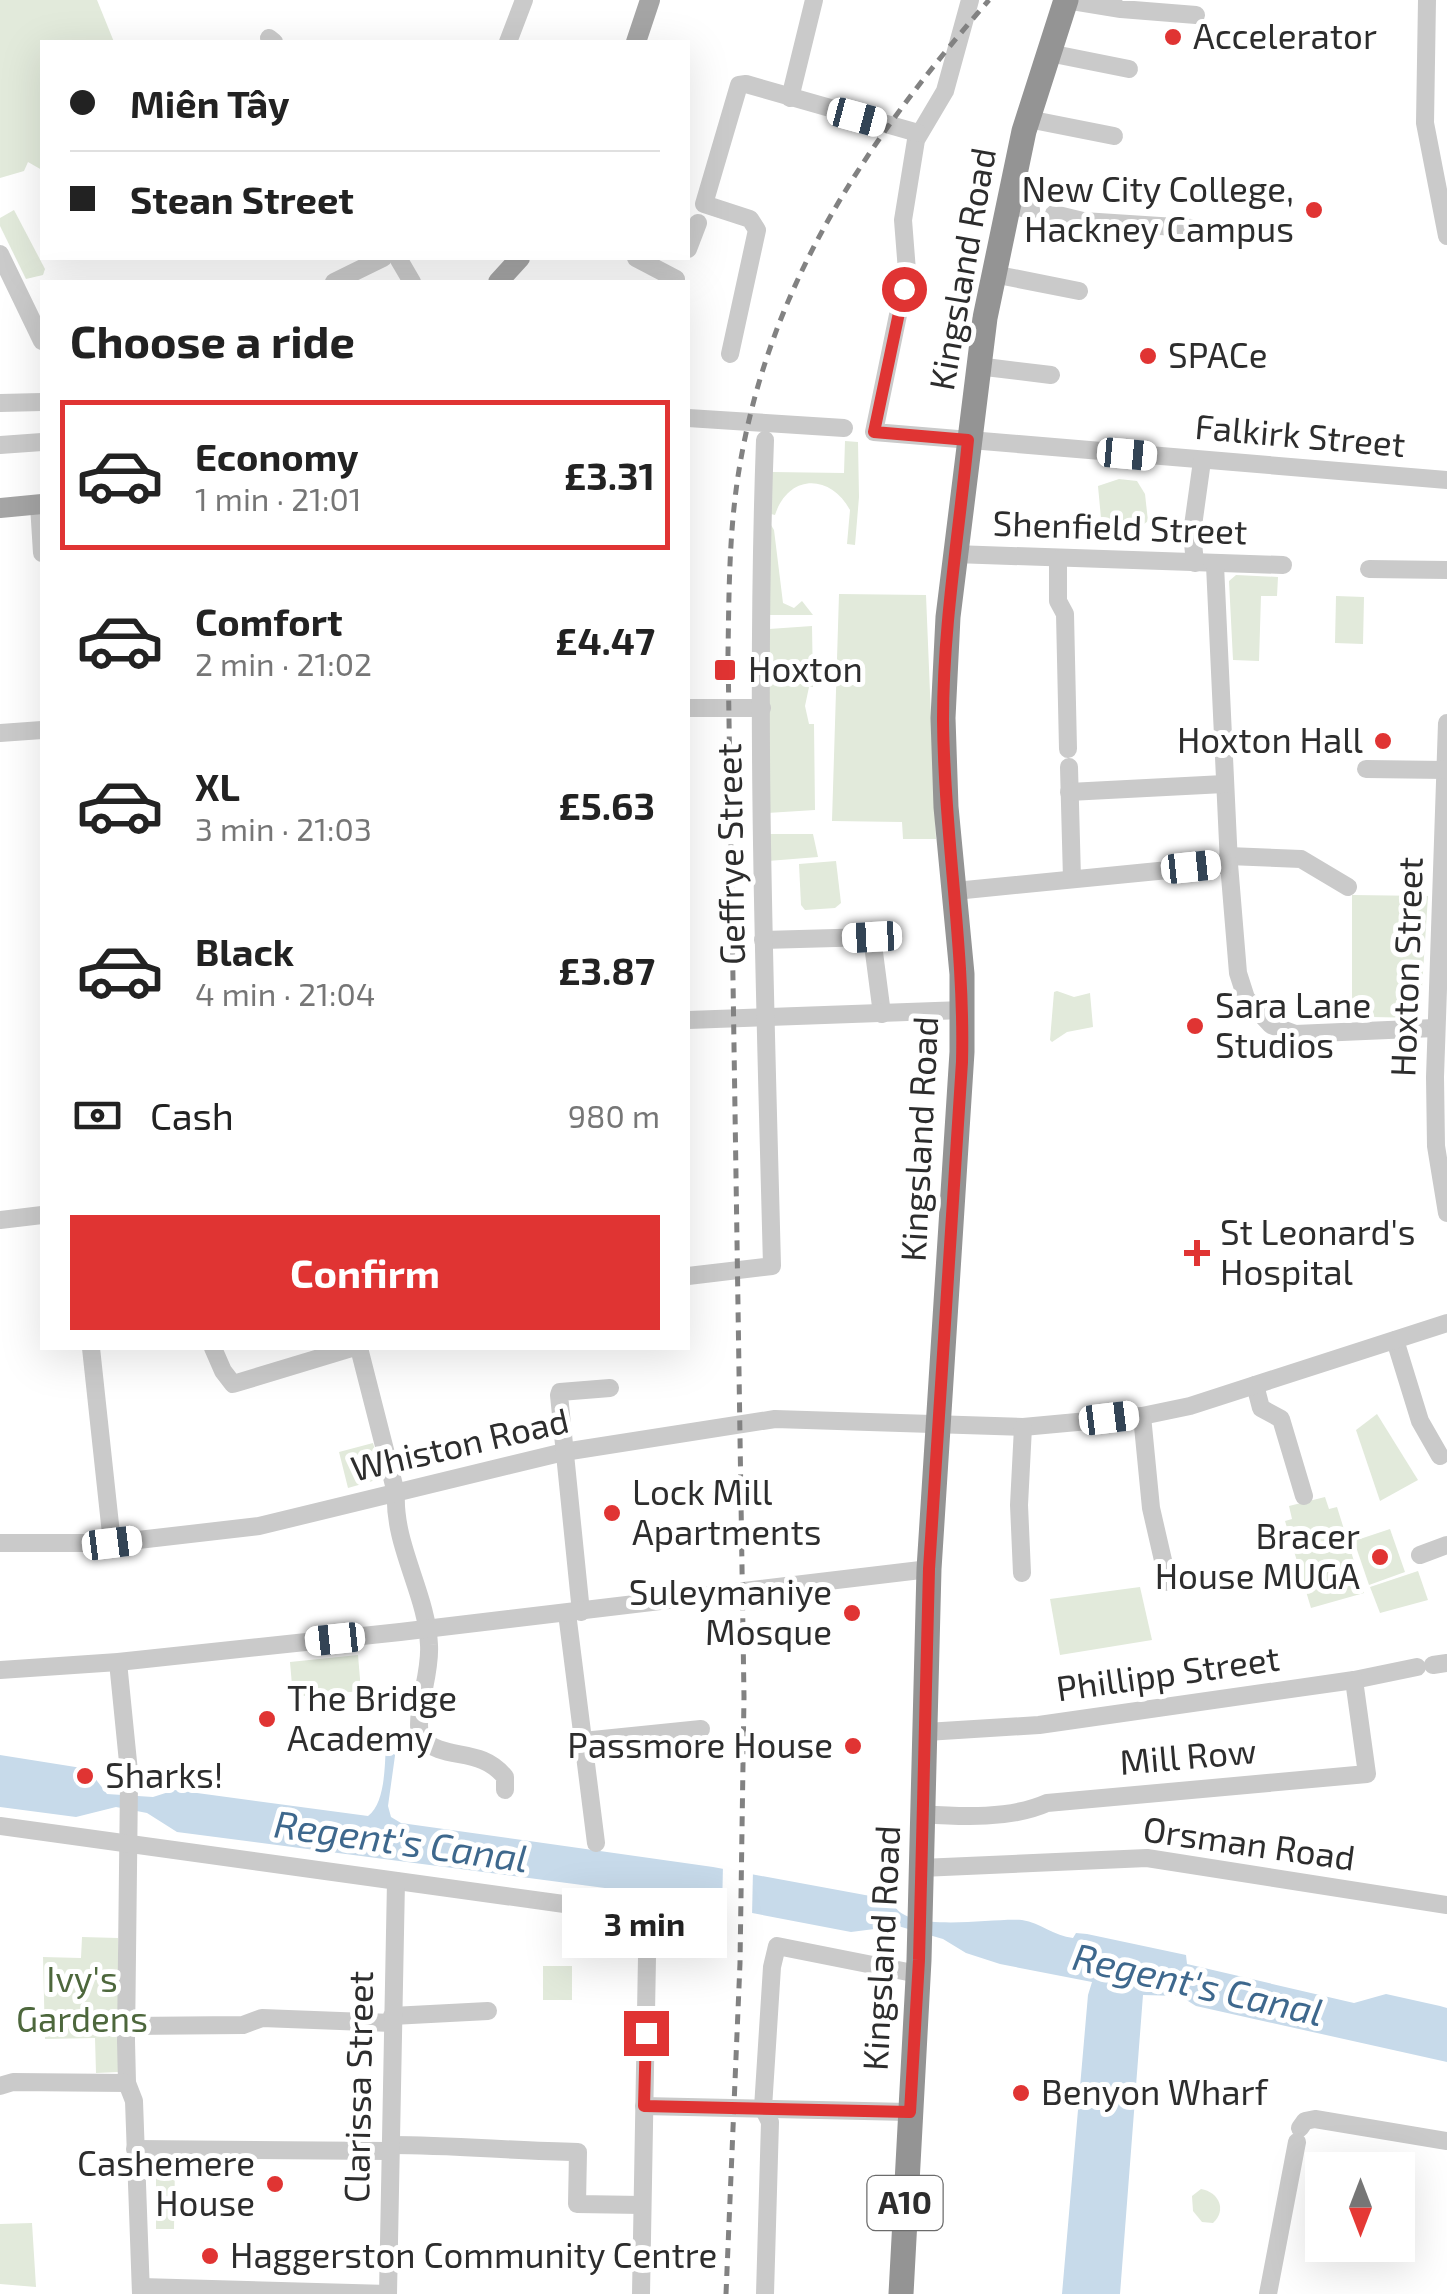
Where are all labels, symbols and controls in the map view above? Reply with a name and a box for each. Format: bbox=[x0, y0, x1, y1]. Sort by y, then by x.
place label: Accelerator bbox=[1193, 14, 1377, 56]
marker: Accelerator bbox=[1162, 26, 1184, 48]
text: Miên Tây bbox=[130, 80, 289, 126]
car bbox=[824, 95, 890, 139]
street label: Kingsland Road bbox=[919, 144, 1003, 393]
place label: New City College, Hackney Campus bbox=[1021, 167, 1294, 249]
text: Stean Street bbox=[130, 176, 354, 222]
marker: New City College, Hackney Campus bbox=[1303, 199, 1325, 221]
route start bbox=[882, 267, 927, 312]
text: Choose a ride bbox=[70, 313, 355, 367]
place label: SPACe bbox=[1168, 333, 1267, 375]
marker: SPACe bbox=[1137, 345, 1159, 367]
street label: Falkirk Street bbox=[1193, 404, 1407, 464]
icon: car bbox=[75, 430, 165, 520]
text: Economy bbox=[195, 433, 359, 479]
car bbox=[1096, 436, 1158, 472]
text: £3.31 bbox=[564, 452, 655, 498]
text: 1 min · 21:01 bbox=[195, 479, 362, 517]
street label: Shenfield Street bbox=[992, 501, 1248, 551]
icon: car bbox=[75, 595, 165, 685]
text: Comfort bbox=[195, 598, 343, 644]
text: £4.47 bbox=[555, 617, 655, 663]
text: 2 min · 21:02 bbox=[195, 644, 372, 682]
place label: Hoxton bbox=[748, 647, 863, 689]
marker: Hoxton bbox=[712, 657, 738, 683]
place label: Hoxton Hall bbox=[1177, 718, 1364, 760]
marker: Hoxton Hall bbox=[1372, 730, 1394, 752]
street label: Geffrye Street bbox=[706, 743, 752, 965]
icon: car bbox=[75, 760, 165, 850]
text: XL bbox=[195, 763, 240, 809]
text: £5.63 bbox=[559, 782, 655, 828]
text: 3 min · 21:03 bbox=[195, 809, 372, 847]
car bbox=[1160, 849, 1222, 885]
street label: Hoxton Street bbox=[1380, 856, 1430, 1078]
car bbox=[841, 920, 903, 954]
icon: car bbox=[75, 925, 165, 1015]
text: Black bbox=[195, 928, 294, 974]
text: £3.87 bbox=[558, 947, 655, 993]
text: 4 min · 21:04 bbox=[195, 974, 375, 1012]
place label: Sara Lane Studios bbox=[1215, 983, 1371, 1065]
street label: Kingsland Road bbox=[891, 1015, 945, 1263]
marker: Sara Lane Studios bbox=[1184, 1015, 1206, 1037]
icon: cash bbox=[70, 1088, 125, 1143]
text: Cash bbox=[150, 1092, 234, 1138]
text: 980 m bbox=[568, 1096, 660, 1134]
place label: St Leonard's Hospital bbox=[1220, 1210, 1416, 1292]
button: Confirm bbox=[70, 1215, 660, 1330]
marker: St Leonard's Hospital bbox=[1184, 1240, 1210, 1266]
street label: Whiston Road bbox=[347, 1398, 572, 1488]
car bbox=[1077, 1399, 1141, 1437]
place label: Lock Mill Apartments bbox=[632, 1470, 822, 1552]
marker: Lock Mill Apartments bbox=[601, 1502, 623, 1524]
place label: Bracer House MUGA bbox=[1155, 1514, 1360, 1596]
car bbox=[80, 1524, 144, 1562]
marker: Bracer House MUGA bbox=[1369, 1546, 1391, 1568]
place label: Suleymaniye Mosque bbox=[629, 1570, 832, 1652]
marker: Suleymaniye Mosque bbox=[841, 1602, 863, 1624]
car bbox=[304, 1621, 366, 1657]
street label: Phillipp Street bbox=[1053, 1636, 1282, 1708]
place label: The Bridge Academy bbox=[287, 1676, 457, 1758]
marker: The Bridge Academy bbox=[256, 1708, 278, 1730]
place label: Passmore House bbox=[567, 1723, 833, 1765]
street label: Mill Row bbox=[1118, 1728, 1258, 1782]
marker: Passmore House bbox=[842, 1735, 864, 1757]
place label: Sharks! bbox=[105, 1753, 223, 1795]
marker: Sharks! bbox=[74, 1765, 96, 1787]
water label: Regent's Canal bbox=[271, 1799, 531, 1881]
street label: Orsman Road bbox=[1140, 1806, 1358, 1878]
street label: Kingsland Road bbox=[853, 1824, 907, 2072]
callout: 3 min bbox=[564, 1888, 728, 1958]
text: 3 min bbox=[604, 1904, 685, 1942]
water label: Regent's Canal bbox=[1069, 1932, 1328, 2034]
park label: Ivy's Gardens bbox=[16, 1957, 148, 2039]
street label: Clarissa Street bbox=[334, 1971, 380, 2203]
route end bbox=[624, 2011, 669, 2056]
place label: Benyon Wharf bbox=[1041, 2070, 1268, 2112]
marker: Benyon Wharf bbox=[1010, 2082, 1032, 2104]
place label: Cashemere House bbox=[77, 2141, 255, 2223]
north arrow bbox=[1305, 2152, 1415, 2262]
map controls bbox=[1305, 2152, 1415, 2262]
marker: Cashemere House bbox=[264, 2173, 286, 2195]
road number: A10 bbox=[868, 2176, 942, 2230]
place label: Haggerston Community Centre bbox=[230, 2233, 717, 2275]
marker: Haggerston Community Centre bbox=[199, 2245, 221, 2267]

